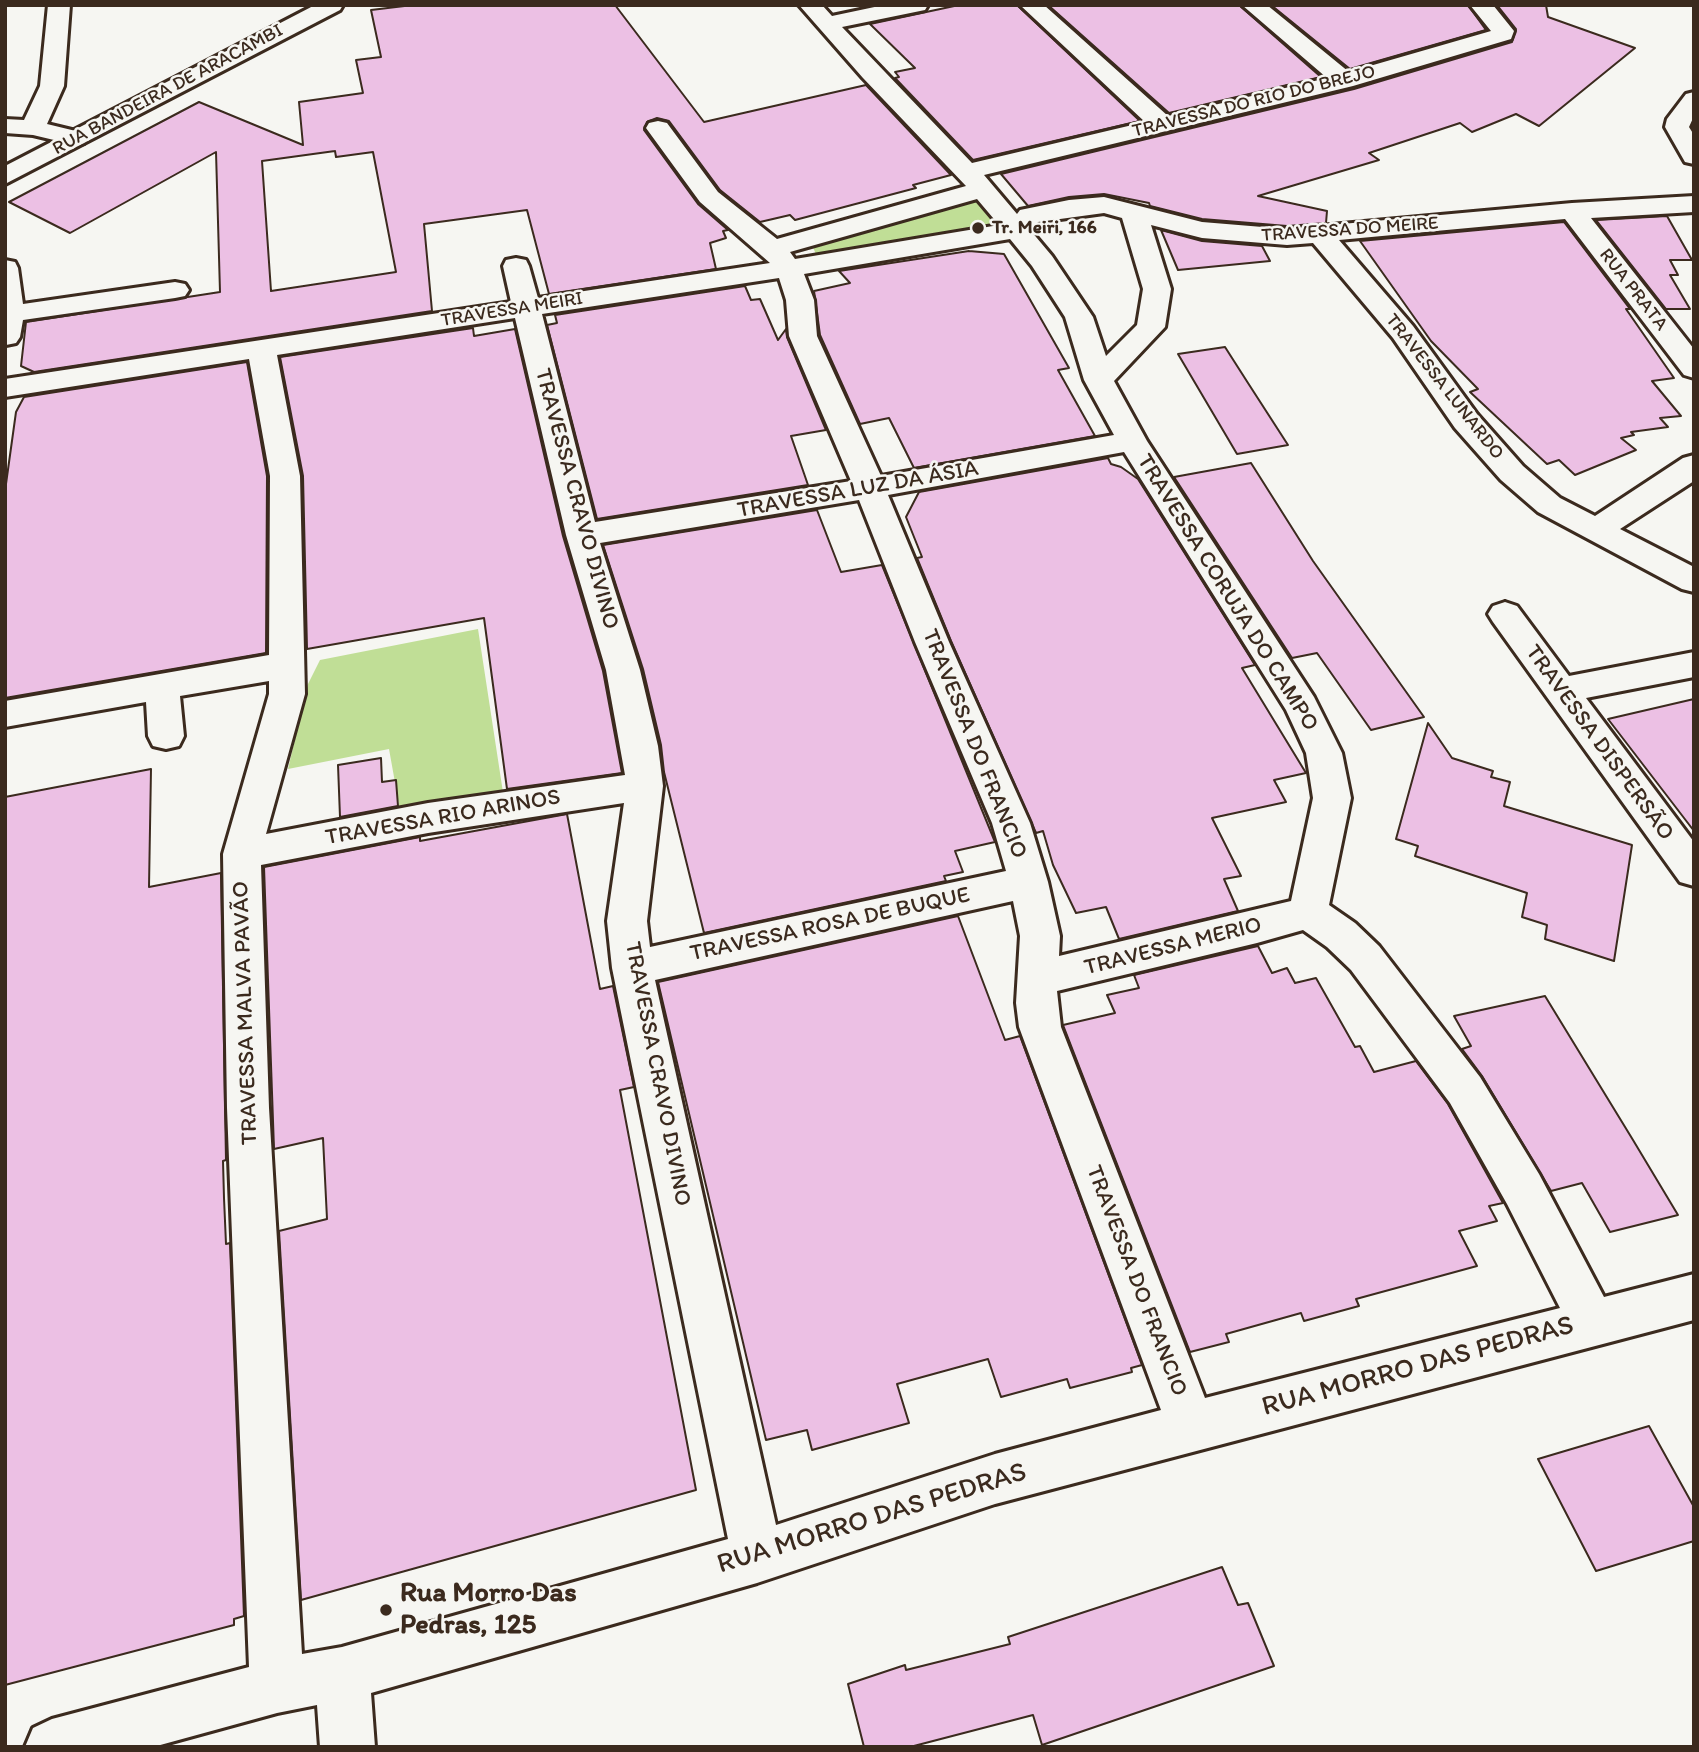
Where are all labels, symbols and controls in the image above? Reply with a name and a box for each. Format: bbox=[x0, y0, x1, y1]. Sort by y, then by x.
street label: RUA BANDEIRA DE ARACAMBI bbox=[49, 19, 287, 161]
street label: TRAVESSA DO RIO DO BREJO bbox=[1130, 61, 1378, 143]
street label: TRAVESSA DO MEIRE bbox=[1261, 212, 1439, 248]
place label: Tr. Meiri, 166 bbox=[992, 217, 1097, 239]
marker: Tr. Meiri, 166 bbox=[970, 220, 986, 236]
street label: RUA PRATA bbox=[1594, 244, 1672, 336]
street label: TRAVESSA MEIRI bbox=[439, 288, 585, 332]
street label: TRAVESSA LUNARDO bbox=[1380, 309, 1508, 465]
street label: TRAVESSA CRAVO DIVINO bbox=[528, 366, 624, 632]
street label: TRAVESSA CORUJA DO CAMPO bbox=[1130, 449, 1324, 737]
street label: TRAVESSA LUZ DA ÁSIA bbox=[735, 455, 981, 525]
street label: TRAVESSA DO FRANCIO bbox=[915, 625, 1033, 863]
street label: TRAVESSA DISPERSÃO bbox=[1519, 640, 1679, 846]
street label: TRAVESSA RIO ARINOS bbox=[323, 784, 563, 852]
street label: TRAVESSA MALVA PAVÃO bbox=[228, 881, 264, 1145]
street label: TRAVESSA ROSA DE BUQUE bbox=[688, 882, 972, 968]
street label: TRAVESSA MERIO bbox=[1082, 912, 1264, 982]
street label: TRAVESSA CRAVO DIVINO bbox=[618, 940, 696, 1208]
street label: TRAVESSA DO FRANCIO bbox=[1079, 1162, 1193, 1400]
street label: RUA MORRO DAS PEDRAS bbox=[1258, 1309, 1578, 1425]
street label: RUA MORRO DAS PEDRAS bbox=[713, 1456, 1031, 1582]
place label: Rua Morro Das Pedras, 125 bbox=[400, 1577, 577, 1643]
marker: Rua Morro Das Pedras, 125 bbox=[378, 1602, 394, 1618]

